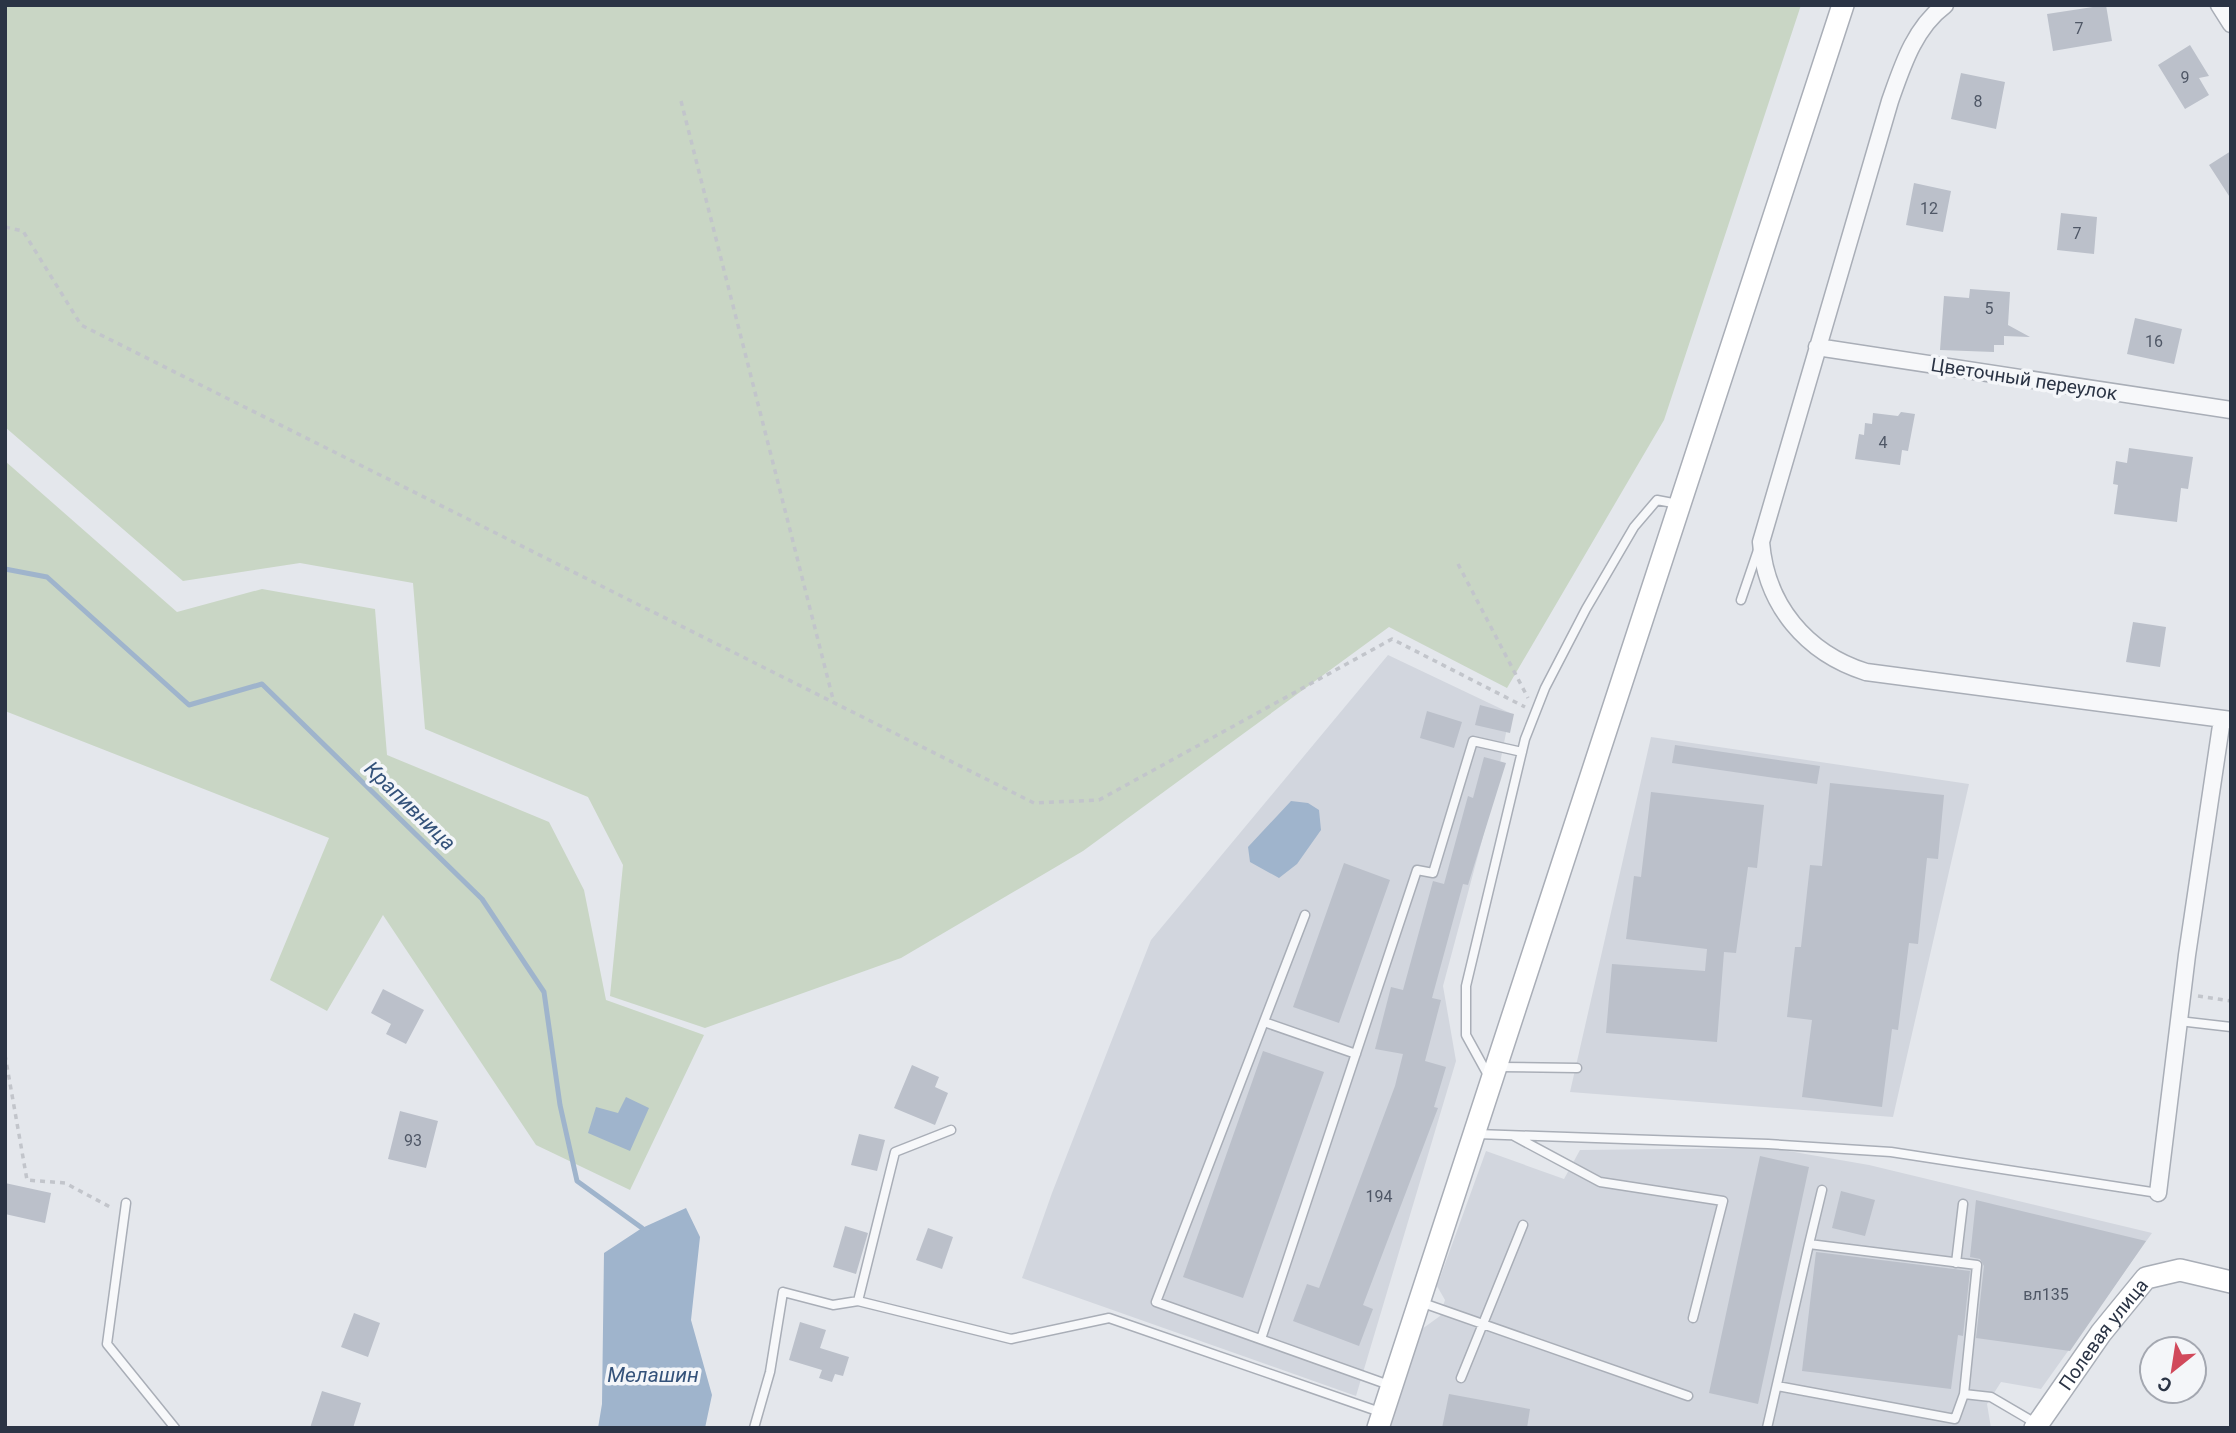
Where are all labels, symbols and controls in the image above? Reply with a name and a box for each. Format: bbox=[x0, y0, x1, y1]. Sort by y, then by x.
house number: 7 bbox=[2075, 19, 2084, 38]
house number: 9 bbox=[2181, 68, 2190, 87]
house number: 8 bbox=[1974, 92, 1983, 111]
house number: 12 bbox=[1920, 199, 1938, 218]
house number: 7 bbox=[2073, 224, 2082, 243]
house number: 5 bbox=[1985, 299, 1994, 318]
house number: 16 bbox=[2145, 332, 2163, 351]
street label: Цветочный переулок bbox=[1929, 353, 2120, 405]
house number: 4 bbox=[1879, 433, 1888, 452]
water label: Крапивница bbox=[359, 757, 461, 855]
house number: 93 bbox=[404, 1131, 422, 1150]
house number: 194 bbox=[1366, 1187, 1392, 1206]
street label: Полевая улица bbox=[2054, 1274, 2152, 1394]
house number: вл135 bbox=[2023, 1285, 2069, 1304]
north arrow bbox=[2138, 1335, 2208, 1405]
water label: Мелашин bbox=[607, 1363, 699, 1387]
text: С bbox=[2154, 1371, 2176, 1397]

